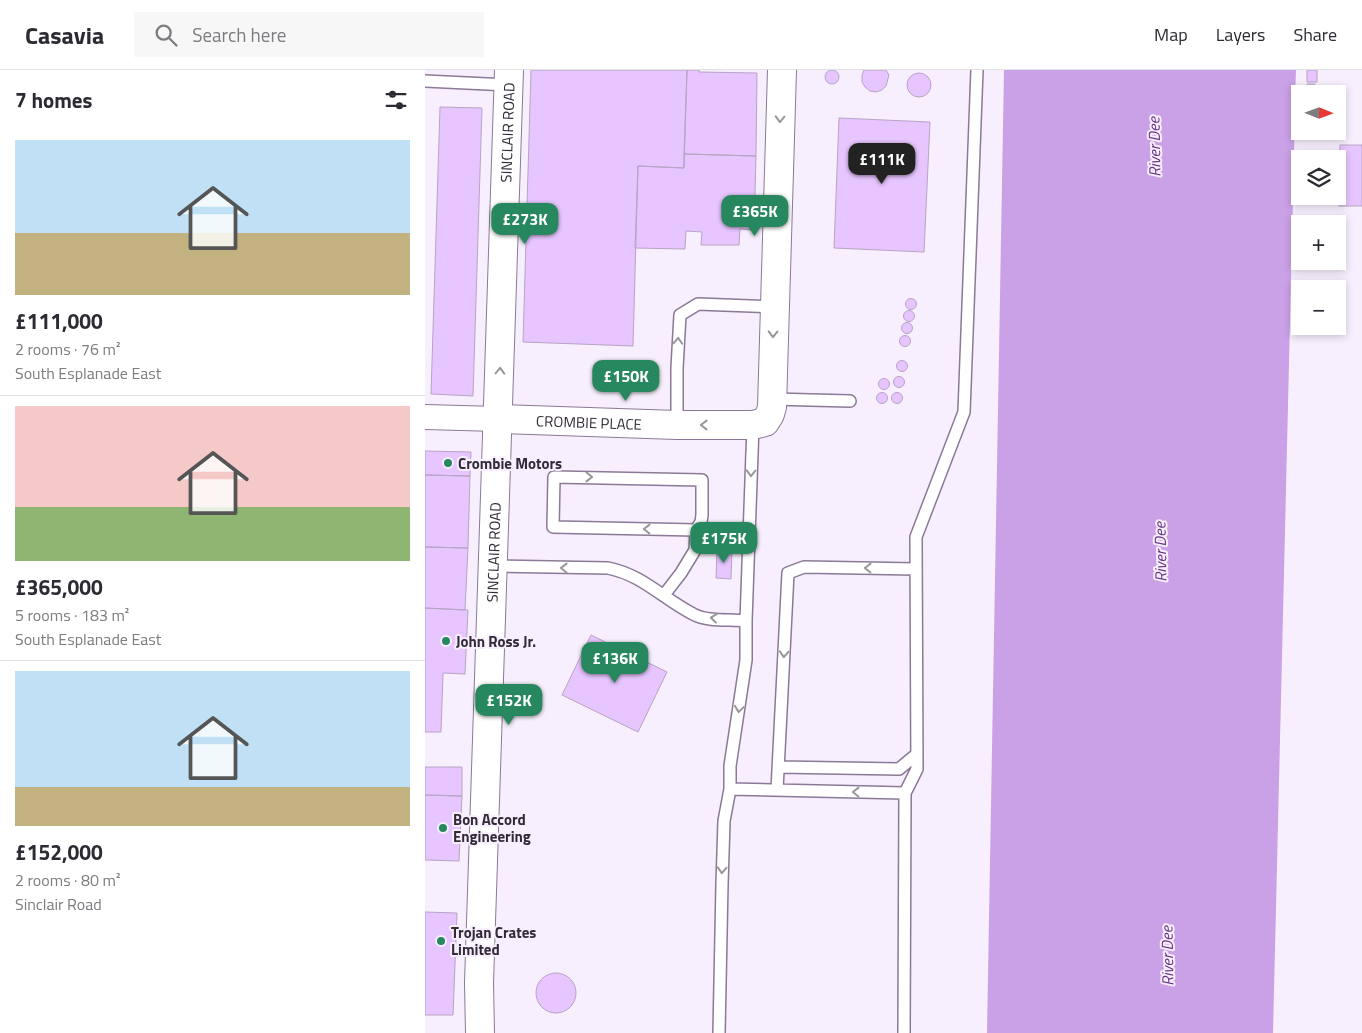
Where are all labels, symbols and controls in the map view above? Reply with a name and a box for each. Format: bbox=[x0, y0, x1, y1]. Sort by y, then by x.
search box bbox=[134, 12, 484, 57]
text: Casavia bbox=[25, 17, 104, 53]
text: Search here bbox=[192, 20, 286, 49]
icon: search bbox=[152, 21, 180, 49]
text: Map bbox=[1154, 21, 1188, 48]
text: Layers bbox=[1216, 21, 1265, 48]
text: Share bbox=[1293, 21, 1337, 48]
street label: SINCLAIR ROAD bbox=[494, 82, 520, 183]
text: 7 homes bbox=[15, 84, 92, 116]
north arrow bbox=[1291, 85, 1346, 140]
map controls bbox=[1291, 85, 1346, 335]
icon: filters bbox=[382, 86, 410, 114]
one-way arrow bbox=[775, 115, 785, 123]
water label: River Dee bbox=[1141, 115, 1167, 177]
pin: £111K bbox=[847, 142, 917, 185]
text: £111K bbox=[859, 147, 905, 171]
button: layers bbox=[1291, 150, 1346, 205]
icon: home bbox=[168, 173, 258, 263]
pin: £365K bbox=[720, 194, 790, 237]
text: £365K bbox=[732, 199, 778, 223]
pin: £273K bbox=[490, 202, 560, 245]
text: £273K bbox=[502, 207, 548, 231]
button: + bbox=[1291, 215, 1346, 270]
button: − bbox=[1291, 280, 1346, 335]
text: £111,000 bbox=[15, 305, 103, 337]
one-way arrow bbox=[768, 330, 779, 338]
text: 2 rooms · 76 m² bbox=[15, 337, 120, 361]
one-way arrow bbox=[673, 337, 684, 345]
pin: £150K bbox=[591, 360, 661, 402]
text: South Esplanade East bbox=[15, 361, 161, 385]
text: £150K bbox=[603, 364, 649, 388]
one-way arrow bbox=[495, 366, 505, 374]
street label: CROMBIE PLACE bbox=[536, 409, 642, 435]
one-way arrow bbox=[700, 420, 708, 430]
icon: home bbox=[168, 438, 258, 528]
place label: Crombie Motors bbox=[458, 452, 562, 475]
marker: Crombie Motors bbox=[442, 457, 454, 469]
one-way arrow bbox=[746, 470, 757, 478]
one-way arrow bbox=[585, 472, 593, 483]
street label: SINCLAIR ROAD bbox=[480, 502, 506, 603]
water label: River Dee bbox=[1147, 520, 1173, 582]
pin: £175K bbox=[689, 522, 759, 564]
one-way arrow bbox=[643, 524, 651, 534]
text: £175K bbox=[701, 526, 747, 550]
one-way arrow bbox=[560, 563, 568, 573]
one-way arrow bbox=[863, 563, 871, 573]
text: £365,000 bbox=[15, 571, 103, 603]
text: 5 rooms · 183 m² bbox=[15, 603, 129, 627]
one-way arrow bbox=[709, 613, 717, 624]
text: South Esplanade East bbox=[15, 627, 161, 651]
place label: John Ross Jr. bbox=[456, 630, 536, 653]
marker: John Ross Jr. bbox=[440, 635, 452, 647]
pin: £136K bbox=[580, 642, 650, 684]
text: £136K bbox=[592, 646, 638, 670]
one-way arrow bbox=[778, 650, 789, 658]
pin: £152K bbox=[474, 684, 544, 726]
text: £152K bbox=[486, 688, 532, 712]
icon: home bbox=[168, 703, 258, 793]
one-way arrow bbox=[735, 704, 745, 713]
one-way arrow bbox=[852, 786, 860, 797]
place label: Bon Accord Engineering bbox=[453, 808, 531, 848]
marker: Bon Accord Engineering bbox=[437, 822, 449, 834]
text: £152,000 bbox=[15, 836, 103, 868]
one-way arrow bbox=[717, 866, 728, 874]
text: 2 rooms · 80 m² bbox=[15, 868, 120, 892]
text: Sinclair Road bbox=[15, 892, 102, 916]
place label: Trojan Crates Limited bbox=[451, 921, 536, 961]
water label: River Dee bbox=[1154, 924, 1180, 986]
marker: Trojan Crates Limited bbox=[435, 935, 447, 947]

